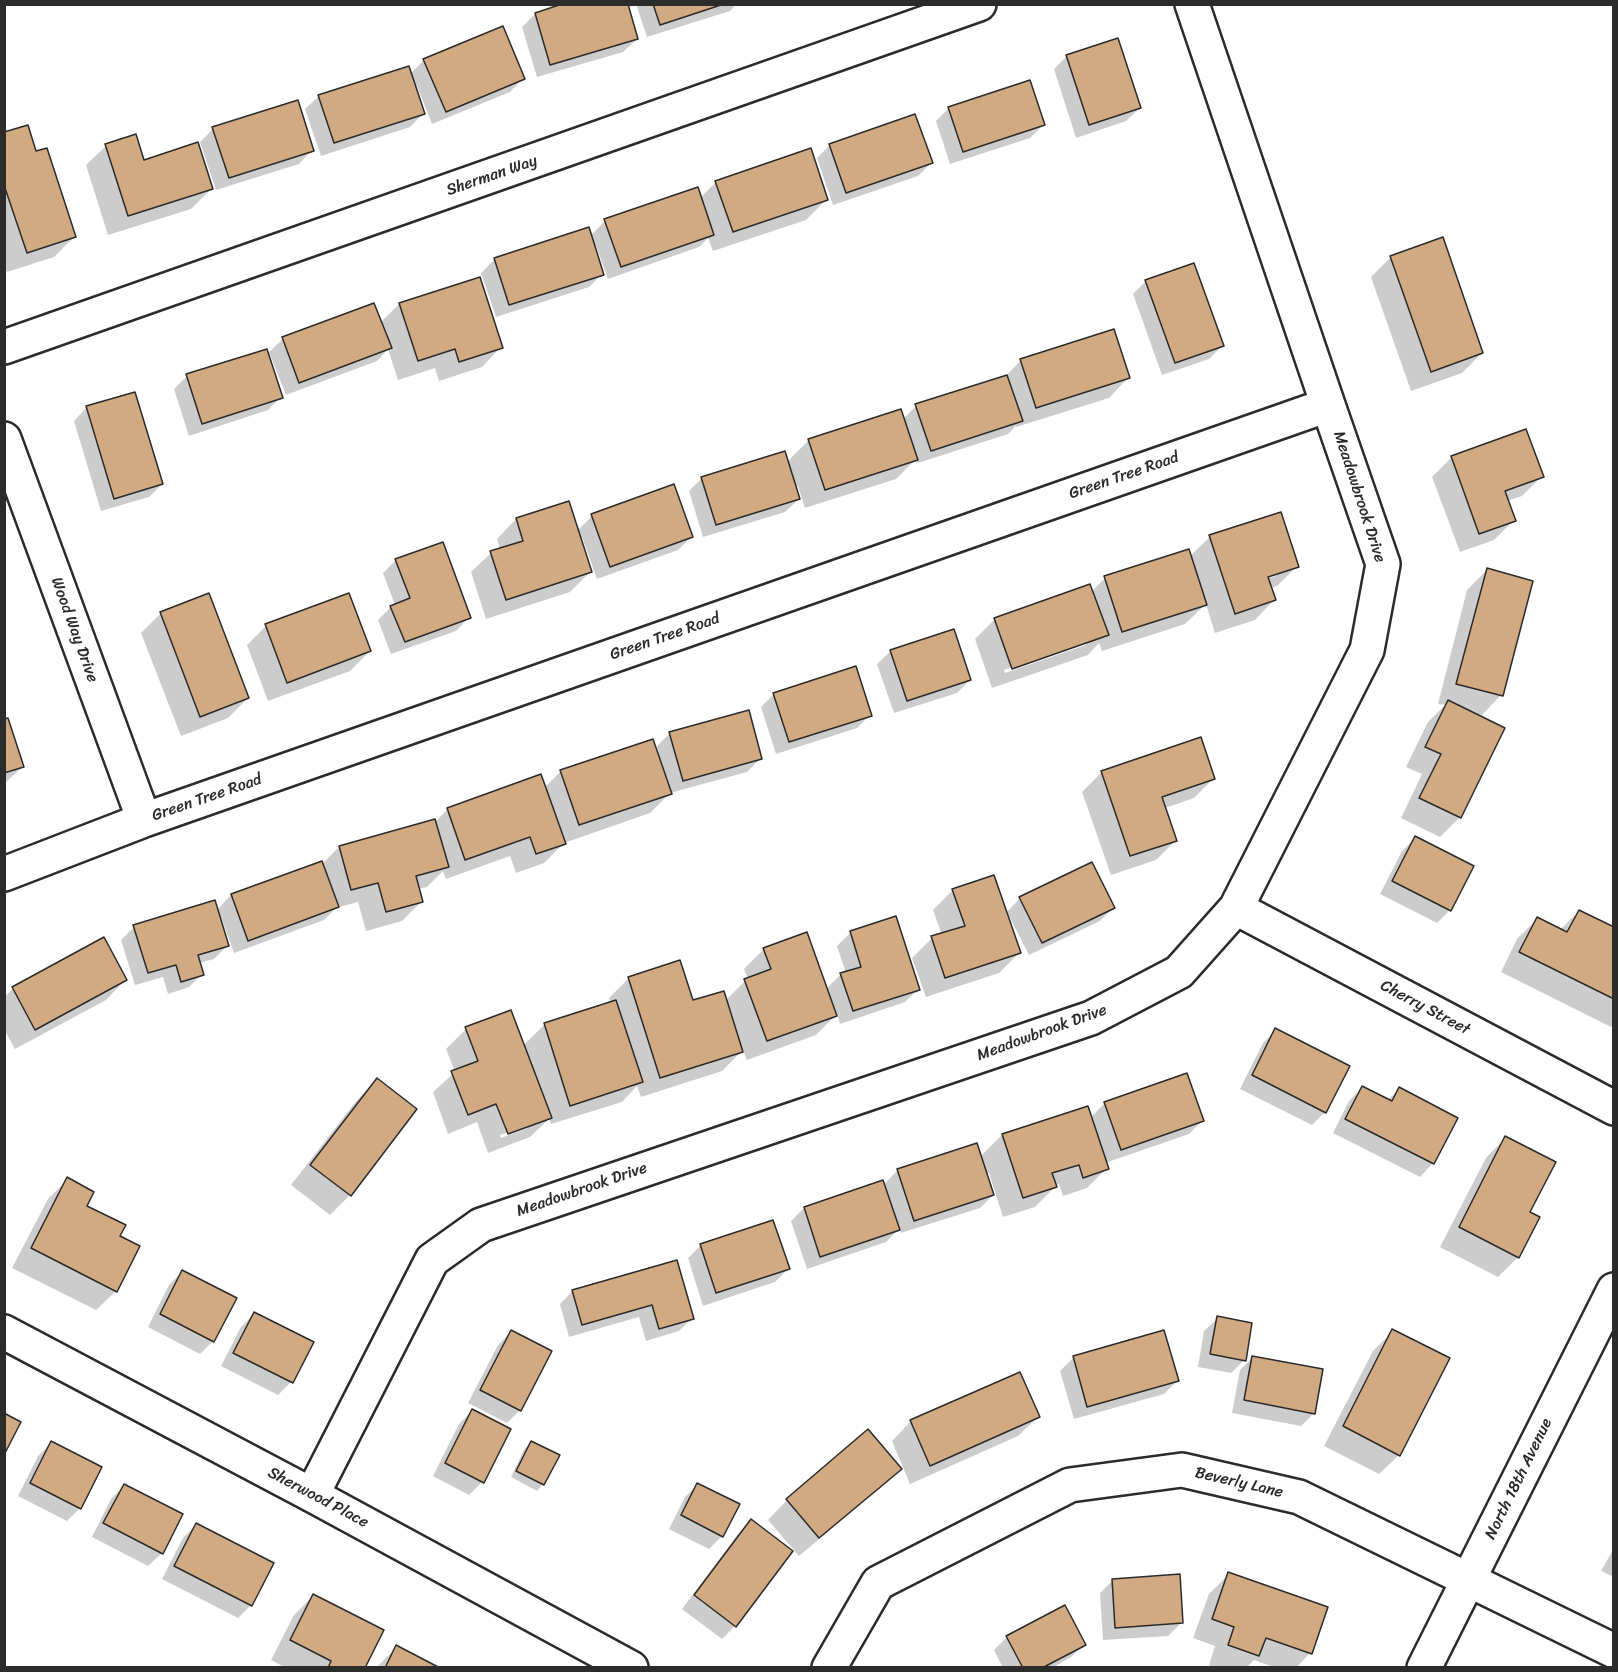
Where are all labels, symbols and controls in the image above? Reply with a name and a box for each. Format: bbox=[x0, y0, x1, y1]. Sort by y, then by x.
street label: Sherman Way bbox=[444, 151, 540, 201]
street label: Meadowbrook Drive bbox=[1329, 429, 1389, 565]
street label: Green Tree Road bbox=[1067, 448, 1181, 504]
street label: Wood Way Drive bbox=[46, 575, 102, 685]
street label: Green Tree Road bbox=[608, 609, 722, 665]
street label: Green Tree Road bbox=[150, 770, 264, 826]
street label: Cherry Street bbox=[1377, 976, 1473, 1040]
street label: Meadowbrook Drive bbox=[974, 1001, 1110, 1065]
street label: Meadowbrook Drive bbox=[514, 1159, 650, 1221]
street label: North 18th Avenue bbox=[1481, 1415, 1557, 1543]
street label: Sherwood Place bbox=[264, 1463, 372, 1533]
street label: Beverly Lane bbox=[1193, 1464, 1285, 1502]

